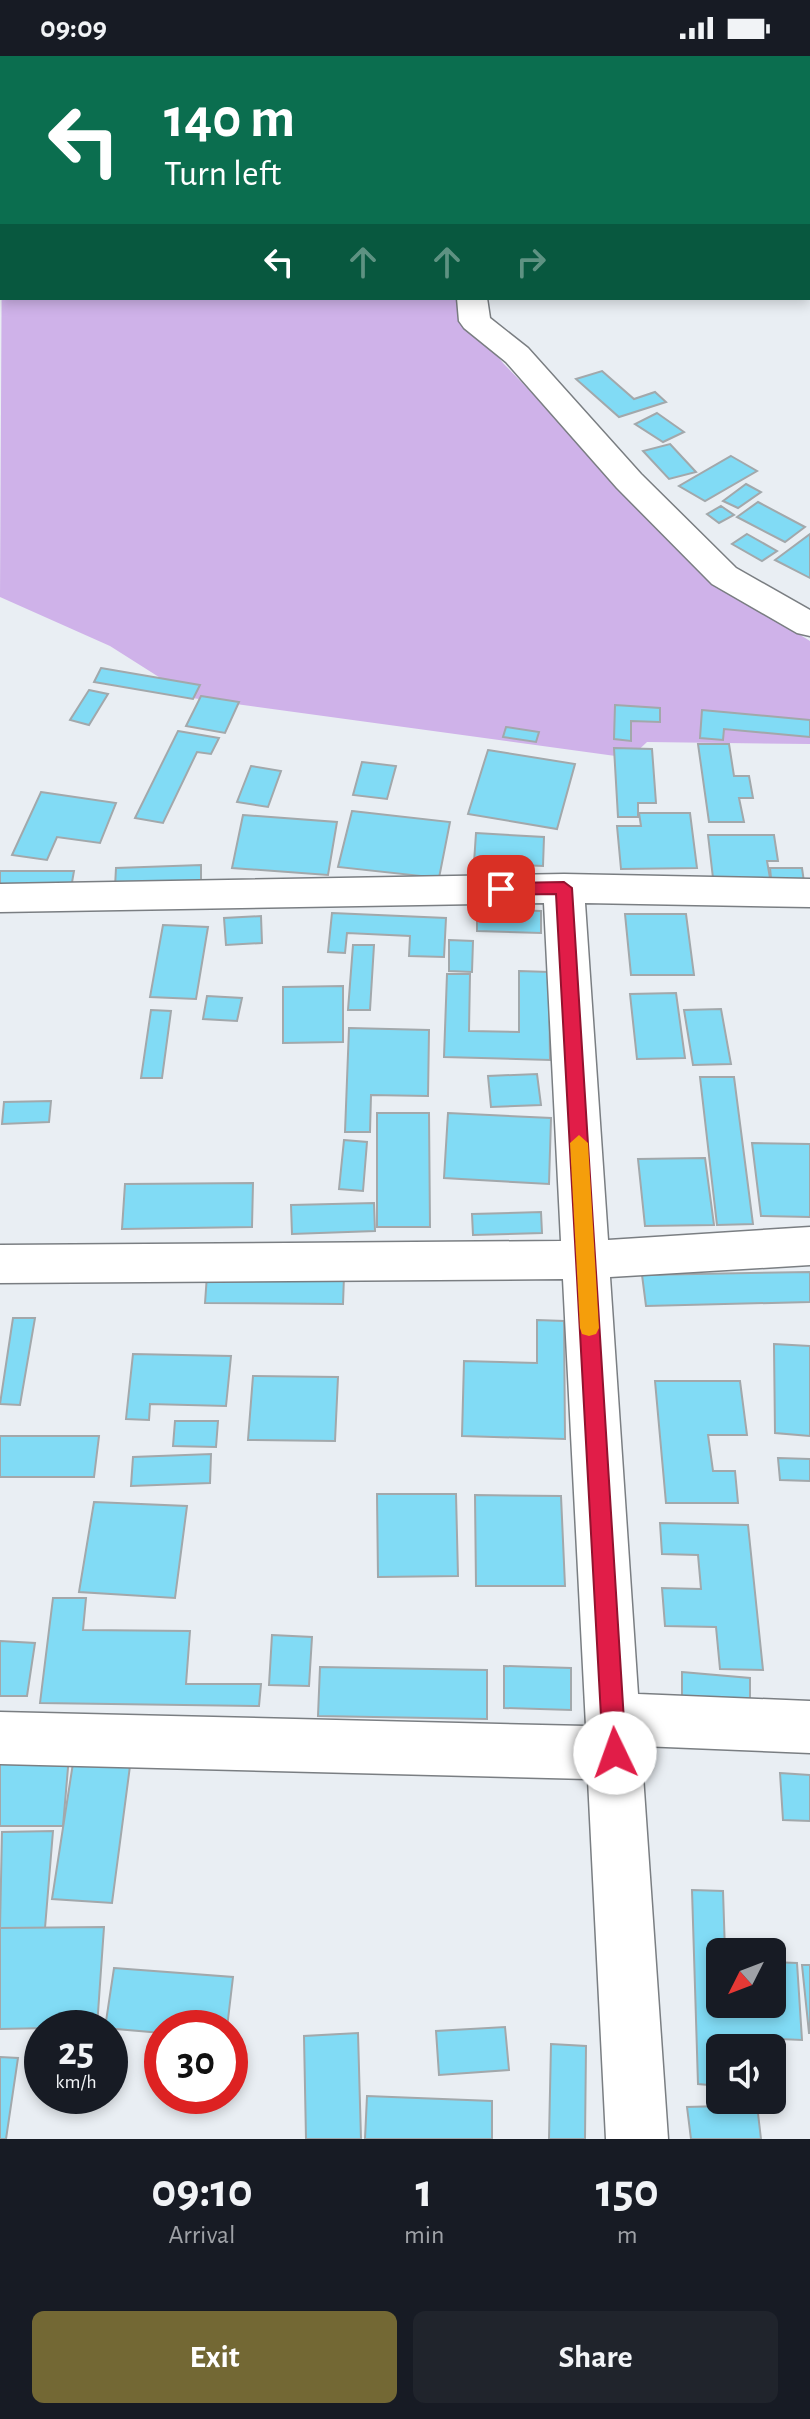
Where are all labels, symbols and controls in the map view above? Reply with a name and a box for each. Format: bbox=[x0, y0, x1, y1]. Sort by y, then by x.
text: 09:09 bbox=[40, 13, 107, 43]
icon: left bbox=[32, 88, 136, 192]
text: 140 m bbox=[164, 91, 295, 147]
text: Turn left bbox=[164, 156, 281, 192]
icon: left bbox=[257, 240, 301, 284]
icon: ahead bbox=[341, 240, 385, 284]
icon: ahead bbox=[425, 240, 469, 284]
icon: right bbox=[509, 240, 553, 284]
pin bbox=[467, 855, 535, 923]
icon: arrive bbox=[479, 867, 523, 911]
position arrow bbox=[573, 1711, 657, 1795]
north arrow bbox=[706, 1938, 786, 2018]
map controls bbox=[706, 1938, 786, 2114]
speed limit sign: 30 bbox=[144, 2010, 248, 2114]
text: 25 bbox=[58, 2032, 94, 2072]
button: sound bbox=[706, 2034, 786, 2114]
text: km/h bbox=[55, 2072, 97, 2092]
text: 09:10 bbox=[151, 2168, 253, 2216]
text: 1 bbox=[416, 2168, 433, 2216]
text: 150 bbox=[596, 2168, 659, 2216]
text: Arrival bbox=[169, 2222, 235, 2248]
text: min bbox=[404, 2222, 444, 2248]
text: m bbox=[617, 2222, 638, 2248]
button: Exit bbox=[32, 2311, 397, 2403]
button: Share bbox=[413, 2311, 778, 2403]

